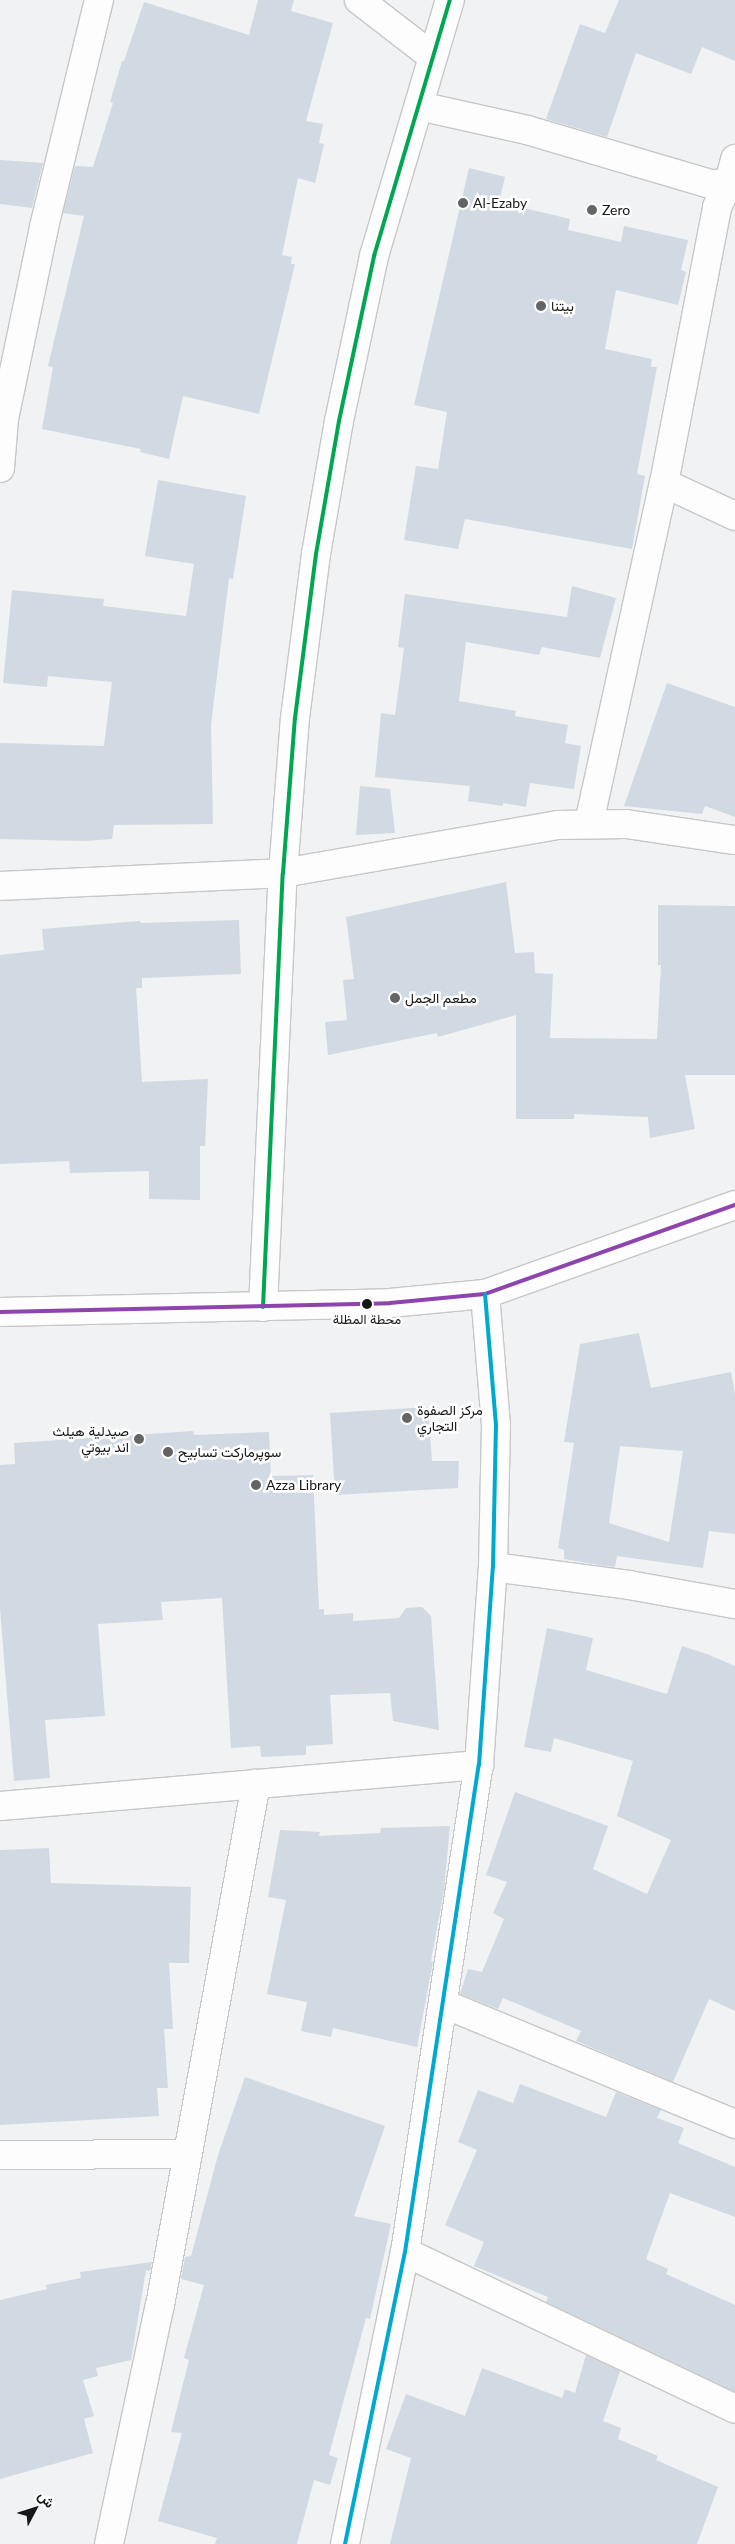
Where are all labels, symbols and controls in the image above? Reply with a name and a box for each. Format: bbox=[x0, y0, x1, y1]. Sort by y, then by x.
place label: Al-Ezaby bbox=[473, 195, 527, 211]
marker: Al-Ezaby bbox=[457, 197, 469, 209]
place label: Zero bbox=[602, 202, 630, 218]
marker: Zero bbox=[586, 204, 598, 216]
place label: بيتنا bbox=[551, 298, 574, 314]
marker: بيتنا bbox=[535, 300, 547, 312]
place label: مطعم الجمل bbox=[405, 990, 477, 1006]
marker: مطعم الجمل bbox=[389, 992, 401, 1004]
marker: محطة المظلة bbox=[362, 1299, 372, 1309]
place label: محطة المظلة bbox=[333, 1311, 401, 1327]
place label: مركز الصفوة التجاري bbox=[417, 1402, 483, 1434]
marker: مركز الصفوة التجاري bbox=[401, 1412, 413, 1424]
place label: صيدلية هيلث اند بيوتي bbox=[53, 1423, 129, 1455]
marker: صيدلية هيلث اند بيوتي bbox=[133, 1433, 145, 1445]
place label: سوپرمارکت تسابيح bbox=[178, 1444, 281, 1460]
marker: سوپرمارکت تسابيح bbox=[162, 1446, 174, 1458]
place label: Azza Library bbox=[266, 1477, 341, 1493]
marker: Azza Library bbox=[250, 1479, 262, 1491]
north arrow bbox=[10, 2484, 60, 2534]
text: ش bbox=[35, 2487, 59, 2511]

